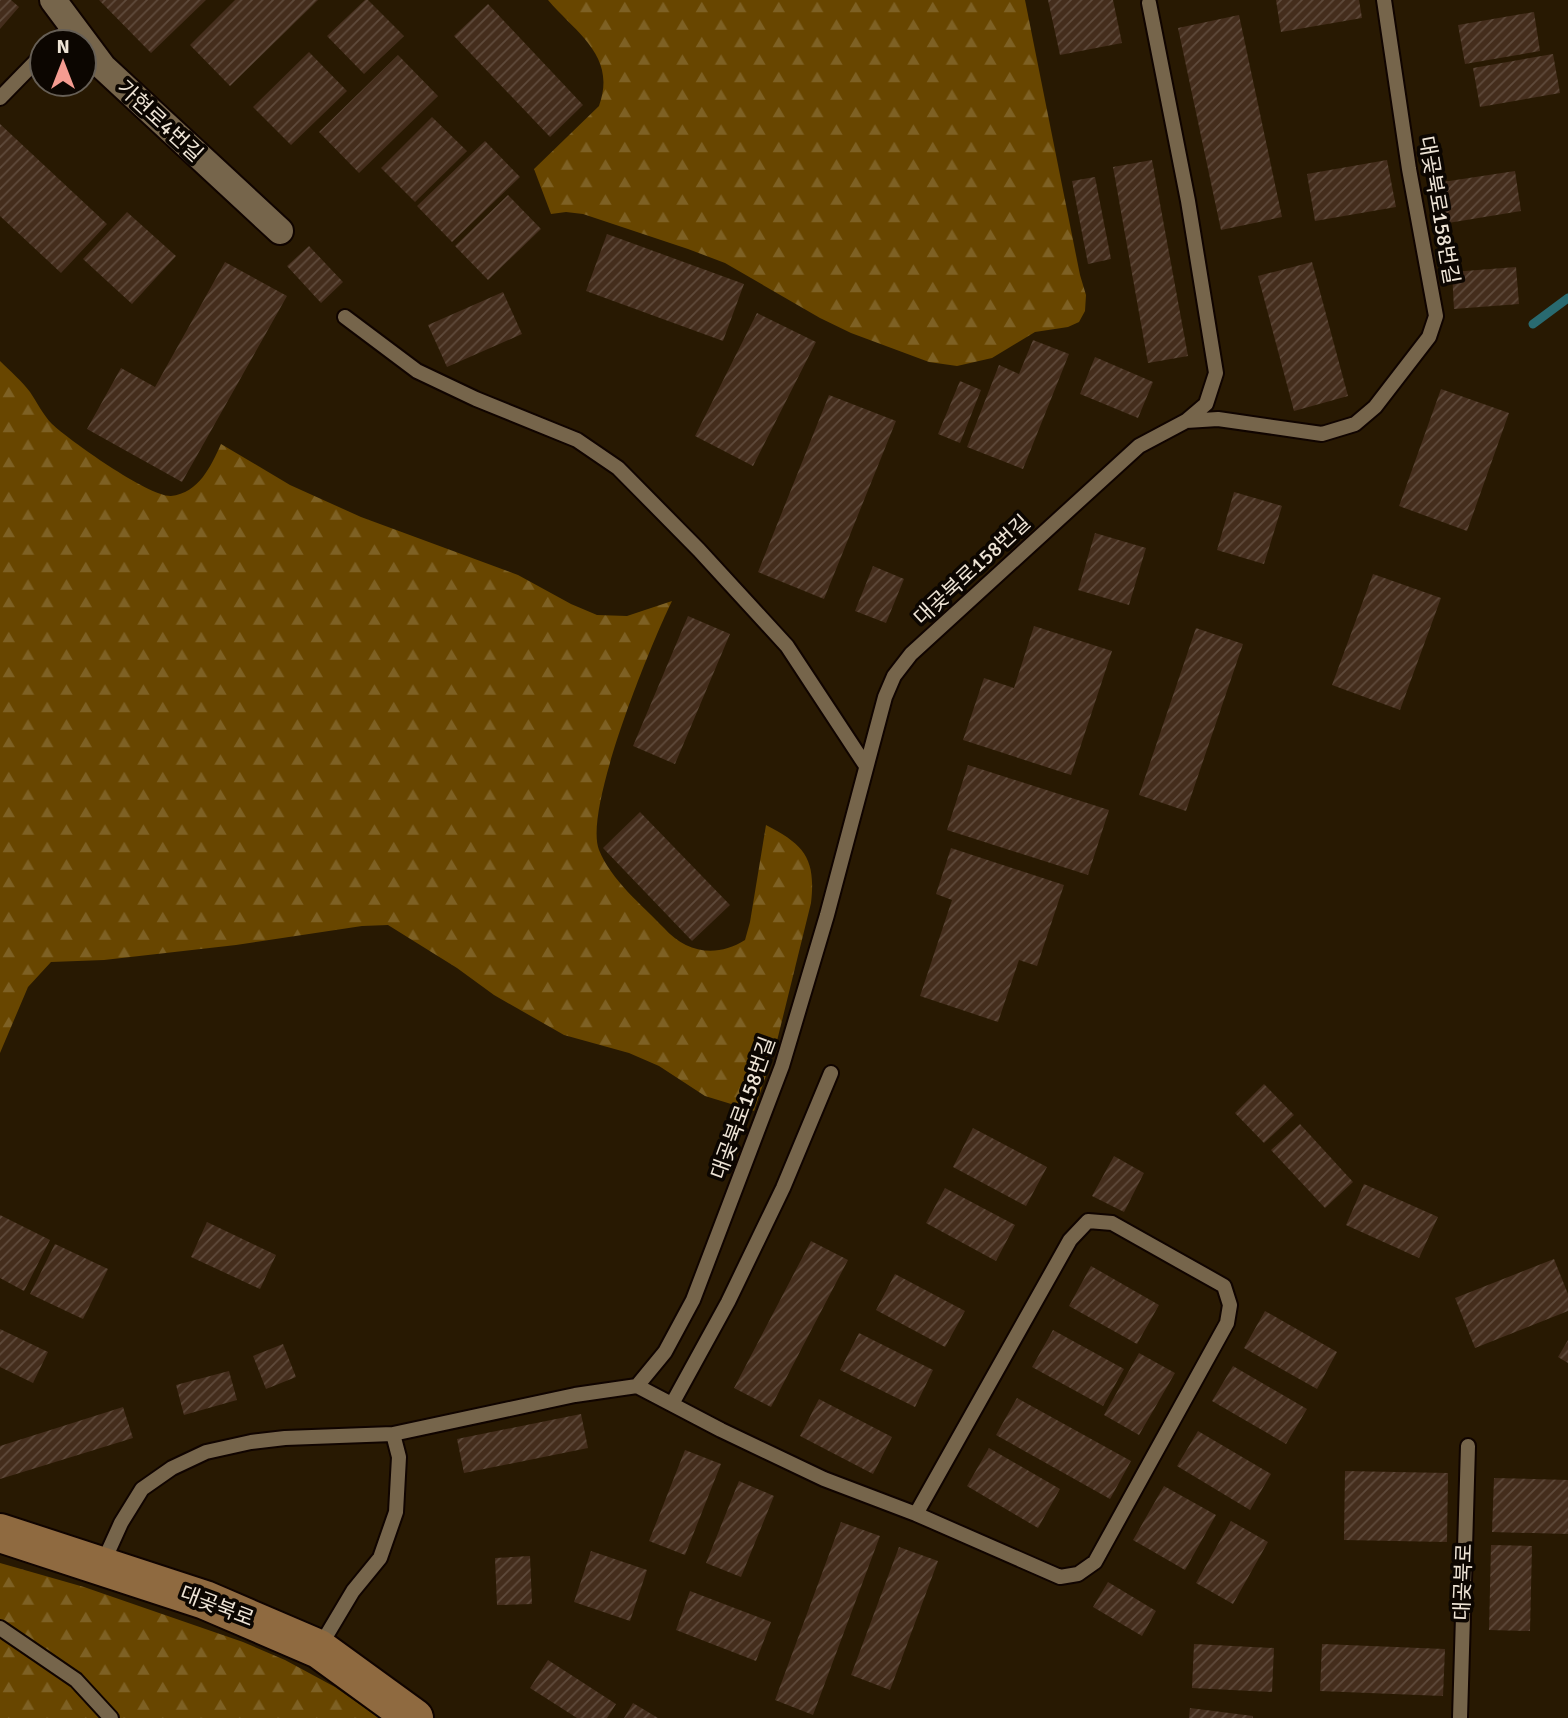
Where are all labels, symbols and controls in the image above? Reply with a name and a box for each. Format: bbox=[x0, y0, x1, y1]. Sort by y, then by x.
north arrow bbox=[28, 28, 98, 98]
text: N bbox=[56, 35, 70, 59]
street label: 가현로4번길 bbox=[112, 75, 208, 167]
street label: 대곶북로158번길 bbox=[1413, 134, 1465, 286]
street label: 대곶북로158번길 bbox=[908, 509, 1036, 631]
street label: 대곶북로158번길 bbox=[705, 1033, 781, 1183]
street label: 대곶북로 bbox=[1449, 1543, 1477, 1621]
street label: 대곶북로 bbox=[176, 1580, 258, 1632]

